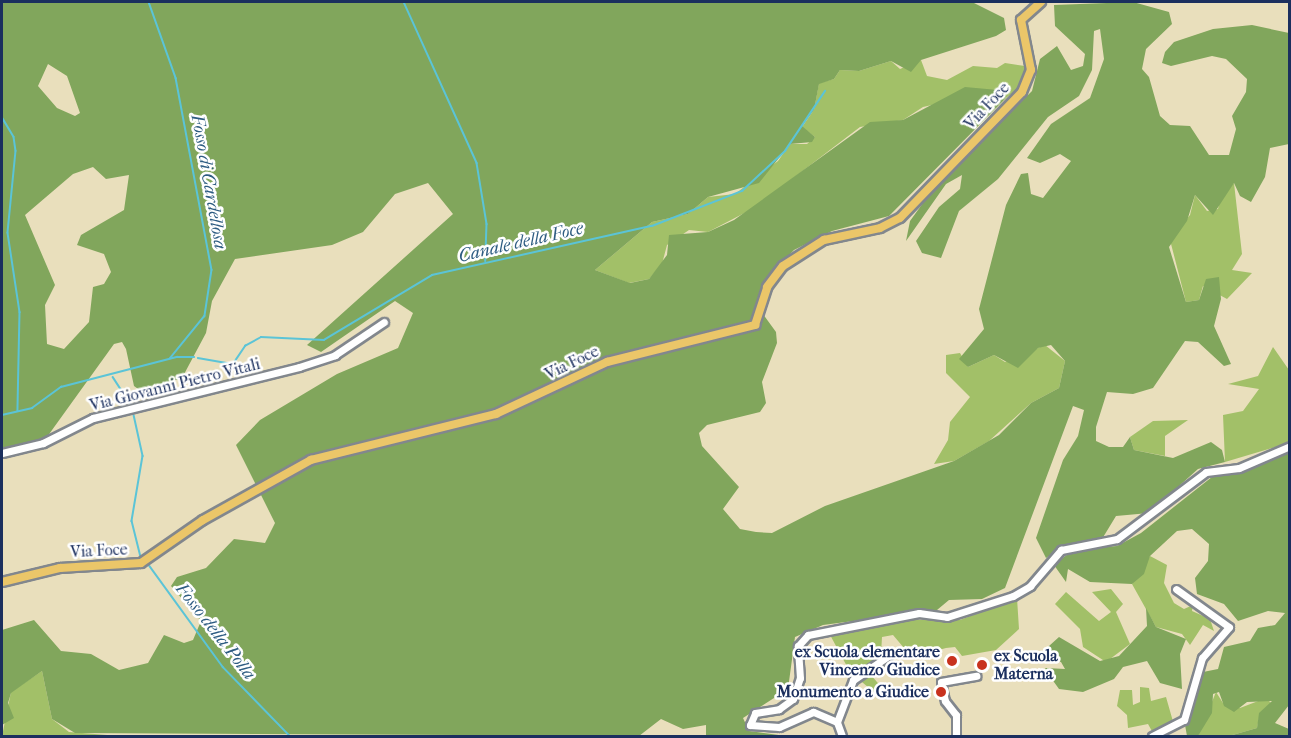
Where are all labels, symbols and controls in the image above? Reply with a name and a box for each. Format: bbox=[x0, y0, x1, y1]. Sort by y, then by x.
street label: Via Foce bbox=[960, 78, 1014, 134]
water label: Fosso di Cardellosa bbox=[186, 113, 230, 251]
water label: Canale della Foce bbox=[456, 218, 586, 268]
street label: Via Foce bbox=[542, 342, 602, 384]
street label: Via Giovanni Pietro Vitali bbox=[88, 355, 262, 415]
street label: Via Foce bbox=[70, 540, 128, 562]
water label: Fosso della Polla bbox=[171, 579, 259, 685]
place label: ex Scuola elementare Vincenzo Giudice bbox=[795, 642, 940, 680]
place label: ex Scuola Materna bbox=[994, 646, 1058, 684]
marker: ex Scuola elementare Vincenzo Giudice bbox=[945, 654, 959, 668]
marker: ex Scuola Materna bbox=[975, 658, 989, 672]
place label: Monumento a Giudice bbox=[777, 682, 929, 702]
marker: Monumento a Giudice bbox=[934, 685, 948, 699]

